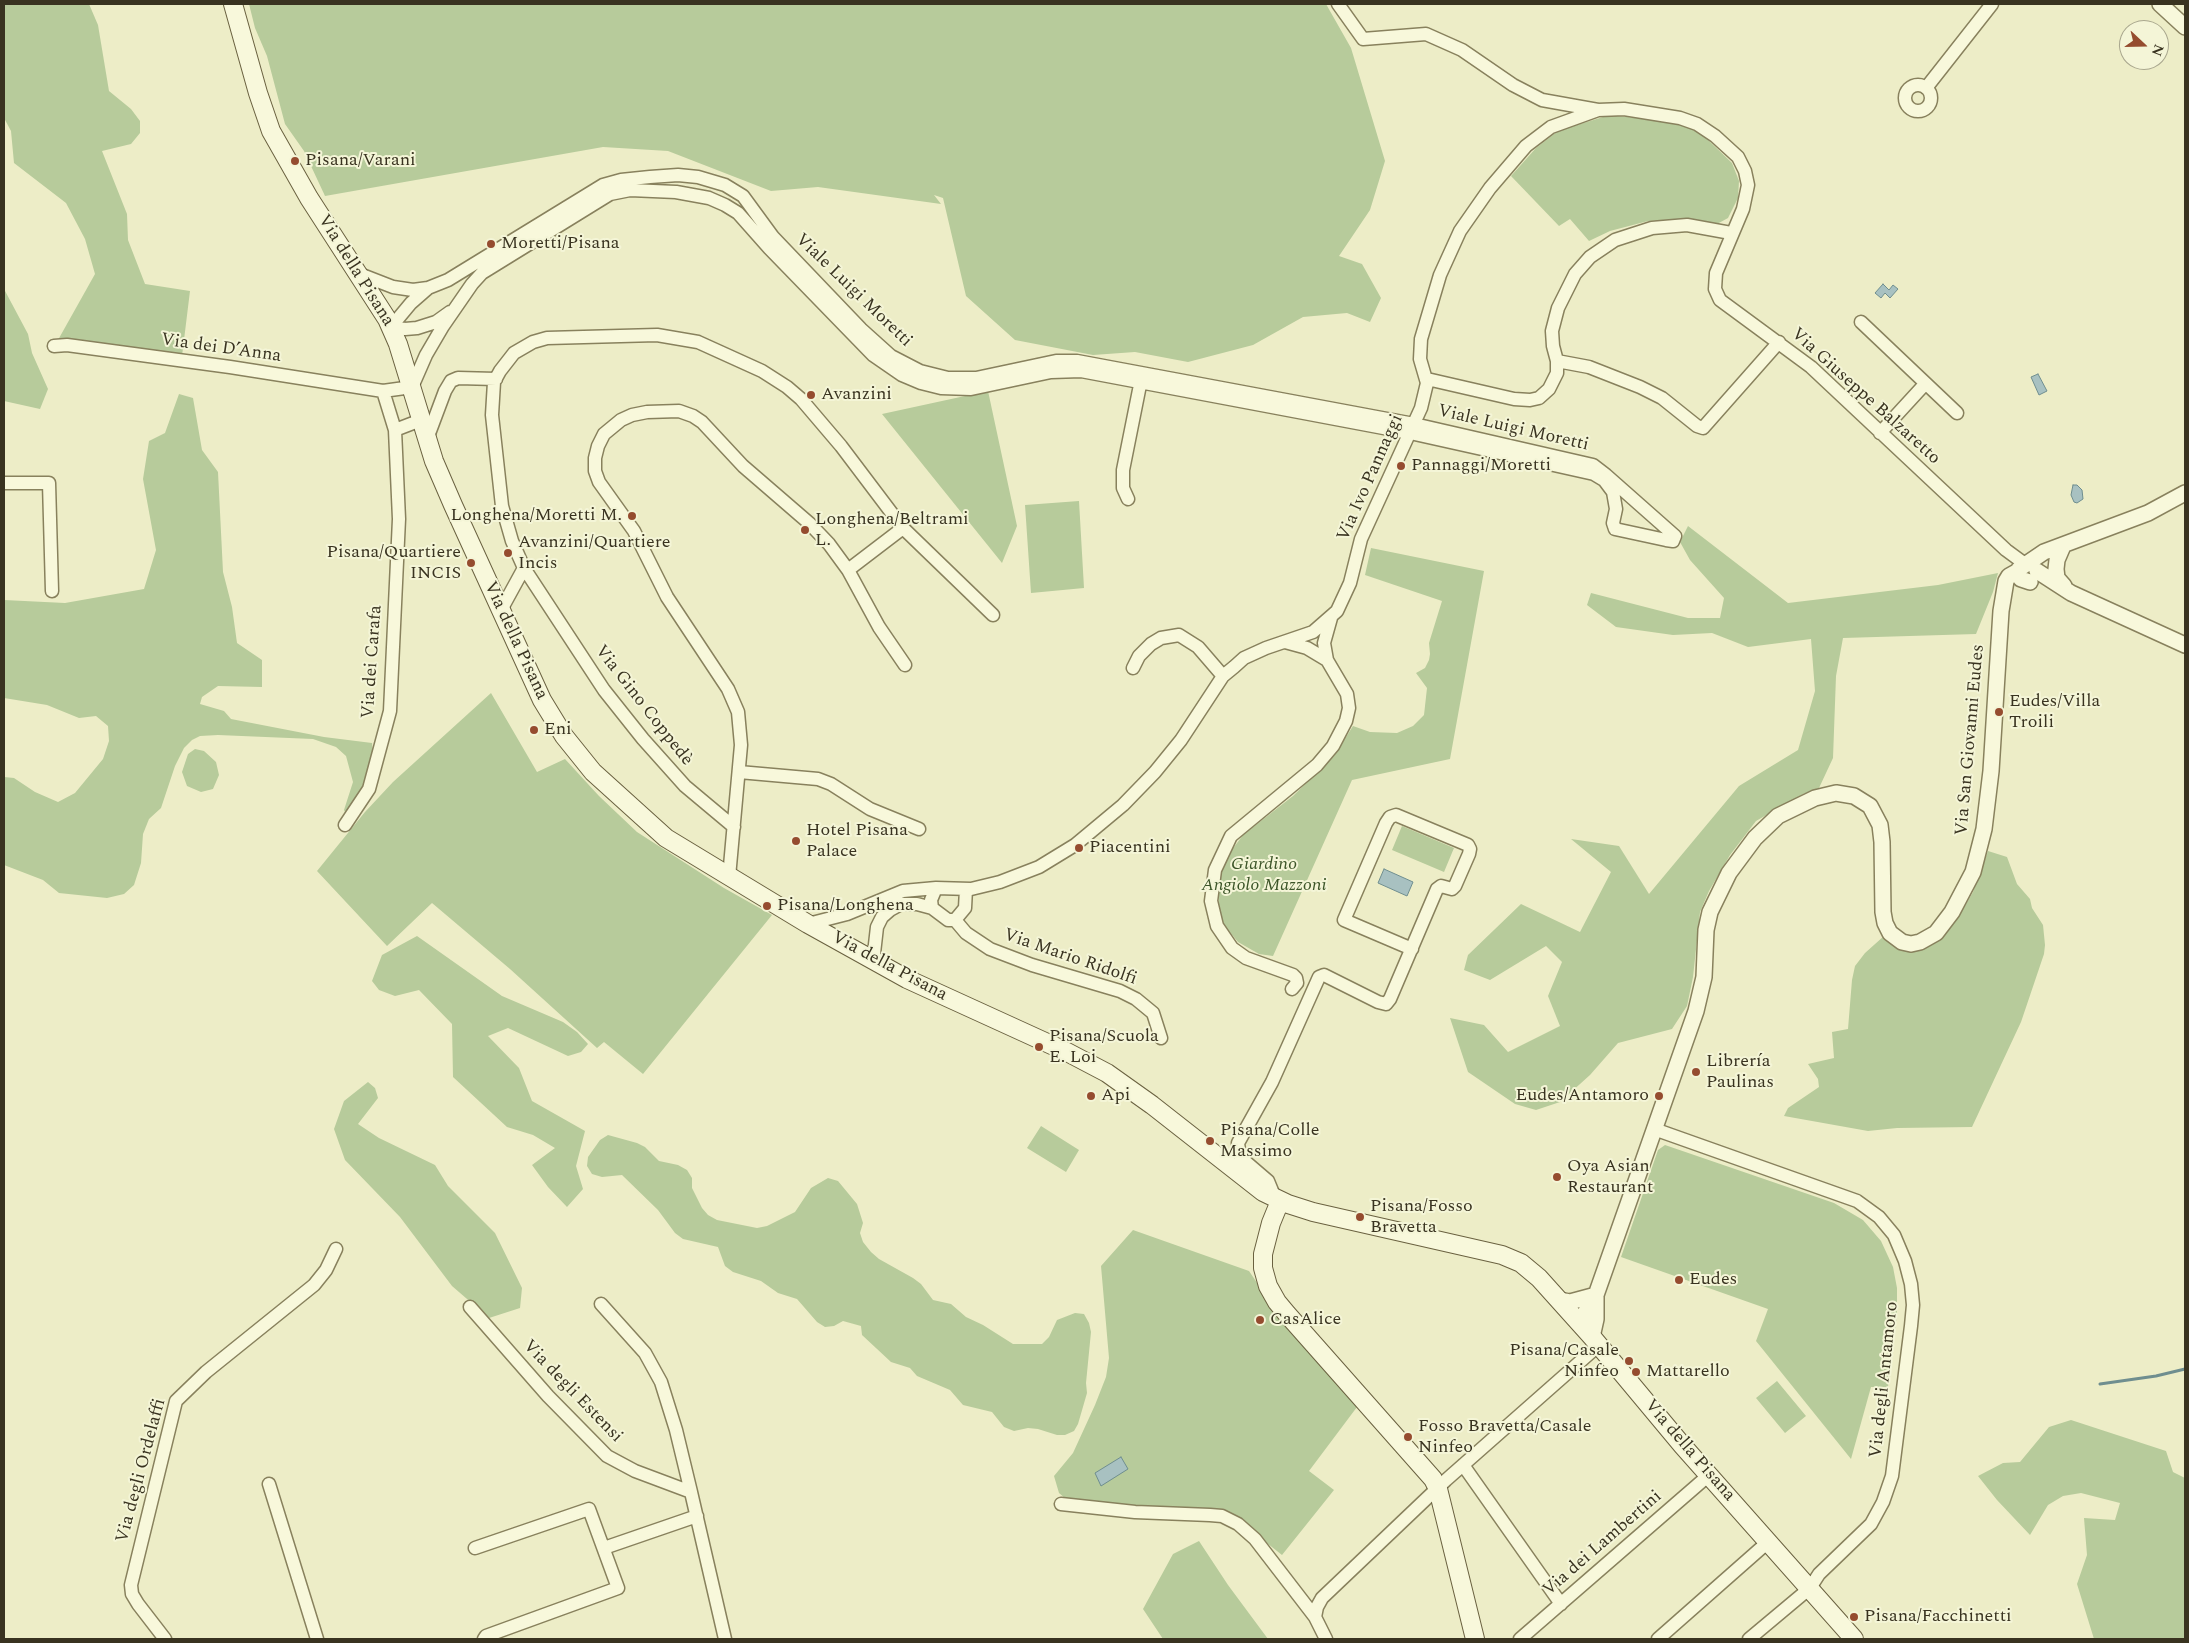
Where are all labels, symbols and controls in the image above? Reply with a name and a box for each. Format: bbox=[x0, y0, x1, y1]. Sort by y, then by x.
north arrow bbox=[2119, 20, 2169, 70]
text: N bbox=[2146, 41, 2169, 59]
place label: Pisana/Varani bbox=[305, 150, 416, 172]
marker: Pisana/Varani bbox=[289, 155, 301, 167]
street label: Via della Pisana bbox=[312, 211, 398, 331]
street label: Viale Luigi Moretti bbox=[790, 230, 916, 352]
place label: Moretti/Pisana bbox=[501, 233, 620, 255]
marker: Moretti/Pisana bbox=[485, 238, 497, 250]
street label: Via Giuseppe Balzaretto bbox=[1786, 324, 1944, 470]
street label: Via dei D’Anna bbox=[160, 330, 282, 368]
place label: Avanzini bbox=[821, 384, 892, 406]
marker: Avanzini bbox=[805, 389, 817, 401]
street label: Viale Luigi Moretti bbox=[1435, 401, 1591, 457]
street label: Via Ivo Pannaggi bbox=[1333, 411, 1409, 545]
place label: Pannaggi/Moretti bbox=[1411, 455, 1551, 477]
marker: Pannaggi/Moretti bbox=[1395, 460, 1407, 472]
place label: Longhena/Moretti M. bbox=[451, 505, 622, 527]
place label: Longhena/Beltrami L. bbox=[815, 509, 969, 552]
marker: Longhena/Moretti M. bbox=[626, 510, 638, 522]
marker: Longhena/Beltrami L. bbox=[799, 524, 811, 536]
place label: Avanzini/Quartiere Incis bbox=[518, 532, 671, 574]
place label: Pisana/Quartiere INCIS bbox=[326, 542, 461, 584]
marker: Avanzini/Quartiere Incis bbox=[502, 547, 514, 559]
marker: Pisana/Quartiere INCIS bbox=[465, 557, 477, 569]
street label: Via della Pisana bbox=[478, 579, 552, 703]
street label: Via dei Carafa bbox=[358, 604, 388, 720]
street label: Via Gino Coppedè bbox=[589, 641, 697, 771]
street label: Via San Giovanni Eudes bbox=[1952, 643, 1990, 837]
place label: Eudes/Villa Troili bbox=[2009, 691, 2100, 734]
marker: Eudes/Villa Troili bbox=[1993, 706, 2005, 718]
place label: Eni bbox=[544, 719, 572, 741]
marker: Eni bbox=[528, 724, 540, 736]
place label: Hotel Pisana Palace bbox=[806, 820, 908, 862]
marker: Hotel Pisana Palace bbox=[790, 835, 802, 847]
place label: Piacentini bbox=[1089, 837, 1171, 859]
marker: Piacentini bbox=[1073, 842, 1085, 854]
park label: Giardino Angiolo Mazzoni bbox=[1201, 854, 1327, 896]
place label: Pisana/Longhena bbox=[777, 895, 914, 917]
marker: Pisana/Longhena bbox=[761, 900, 773, 912]
street label: Via Mario Ridolfi bbox=[1000, 925, 1140, 991]
street label: Via della Pisana bbox=[828, 927, 950, 1007]
place label: Pisana/Scuola E. Loi bbox=[1049, 1026, 1159, 1068]
marker: Pisana/Scuola E. Loi bbox=[1033, 1041, 1045, 1053]
place label: Librería Paulinas bbox=[1706, 1051, 1774, 1094]
marker: Librería Paulinas bbox=[1690, 1066, 1702, 1078]
place label: Api bbox=[1101, 1085, 1130, 1107]
place label: Eudes/Antamoro bbox=[1515, 1085, 1649, 1107]
marker: Api bbox=[1085, 1090, 1097, 1102]
marker: Eudes/Antamoro bbox=[1653, 1090, 1665, 1102]
place label: Pisana/Colle Massimo bbox=[1220, 1120, 1319, 1162]
marker: Pisana/Colle Massimo bbox=[1204, 1135, 1216, 1147]
place label: Oya Asian Restaurant bbox=[1567, 1156, 1653, 1198]
marker: Oya Asian Restaurant bbox=[1551, 1171, 1563, 1183]
place label: Pisana/Fosso Bravetta bbox=[1370, 1196, 1473, 1238]
marker: Pisana/Fosso Bravetta bbox=[1354, 1211, 1366, 1223]
place label: Eudes bbox=[1689, 1269, 1737, 1291]
marker: Eudes bbox=[1673, 1274, 1685, 1286]
street label: Via degli Antamoro bbox=[1866, 1301, 1904, 1459]
place label: CasAlice bbox=[1270, 1309, 1341, 1331]
marker: CasAlice bbox=[1254, 1314, 1266, 1326]
street label: Via degli Estensi bbox=[518, 1336, 626, 1448]
place label: Pisana/Casale Ninfeo bbox=[1509, 1340, 1619, 1382]
marker: Pisana/Casale Ninfeo bbox=[1623, 1355, 1635, 1367]
place label: Mattarello bbox=[1646, 1361, 1730, 1383]
marker: Mattarello bbox=[1630, 1366, 1642, 1378]
street label: Via della Pisana bbox=[1639, 1396, 1739, 1506]
street label: Via degli Ordelaffi bbox=[112, 1397, 172, 1545]
place label: Fosso Bravetta/Casale Ninfeo bbox=[1418, 1416, 1592, 1458]
marker: Fosso Bravetta/Casale Ninfeo bbox=[1402, 1431, 1414, 1443]
street label: Via dei Lambertini bbox=[1539, 1486, 1667, 1602]
place label: Pisana/Facchinetti bbox=[1864, 1606, 2012, 1628]
marker: Pisana/Facchinetti bbox=[1848, 1611, 1860, 1623]

